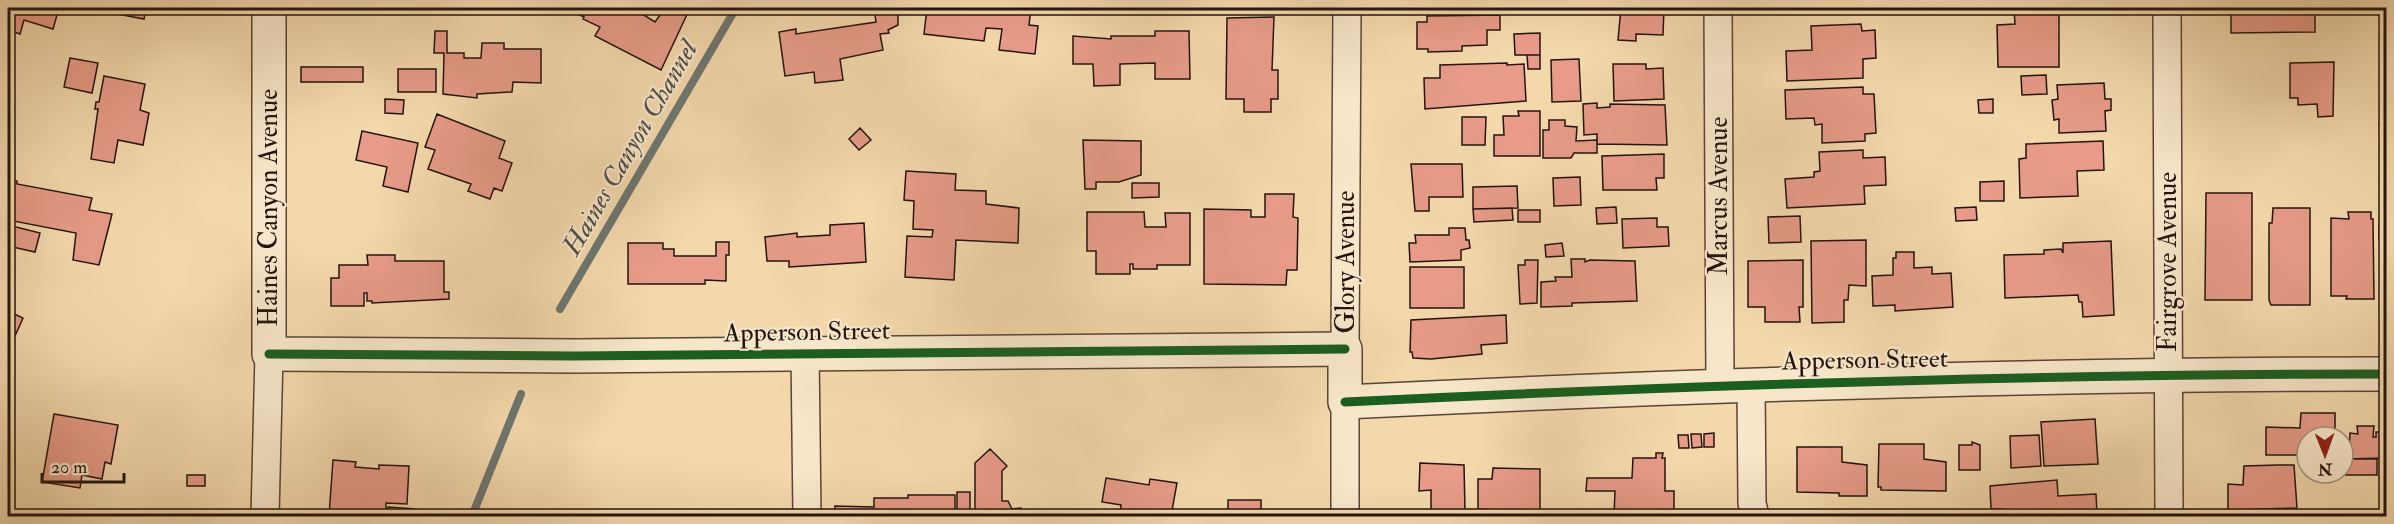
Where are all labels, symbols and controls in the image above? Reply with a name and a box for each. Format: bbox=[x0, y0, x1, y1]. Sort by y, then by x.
water label: Haines Canyon Channel bbox=[554, 33, 706, 263]
street label: Haines Canyon Avenue bbox=[253, 89, 285, 327]
street label: Marcus Avenue bbox=[1703, 116, 1735, 275]
street label: Fairgrove Avenue bbox=[2152, 172, 2184, 352]
street label: Glory Avenue bbox=[1330, 190, 1362, 333]
street label: Apperson Street bbox=[723, 315, 890, 350]
street label: Apperson Street bbox=[1781, 343, 1948, 378]
north arrow bbox=[2295, 425, 2355, 485]
scale bar bbox=[42, 446, 124, 484]
text: 20 m bbox=[51, 456, 87, 479]
text: N bbox=[2317, 459, 2334, 479]

